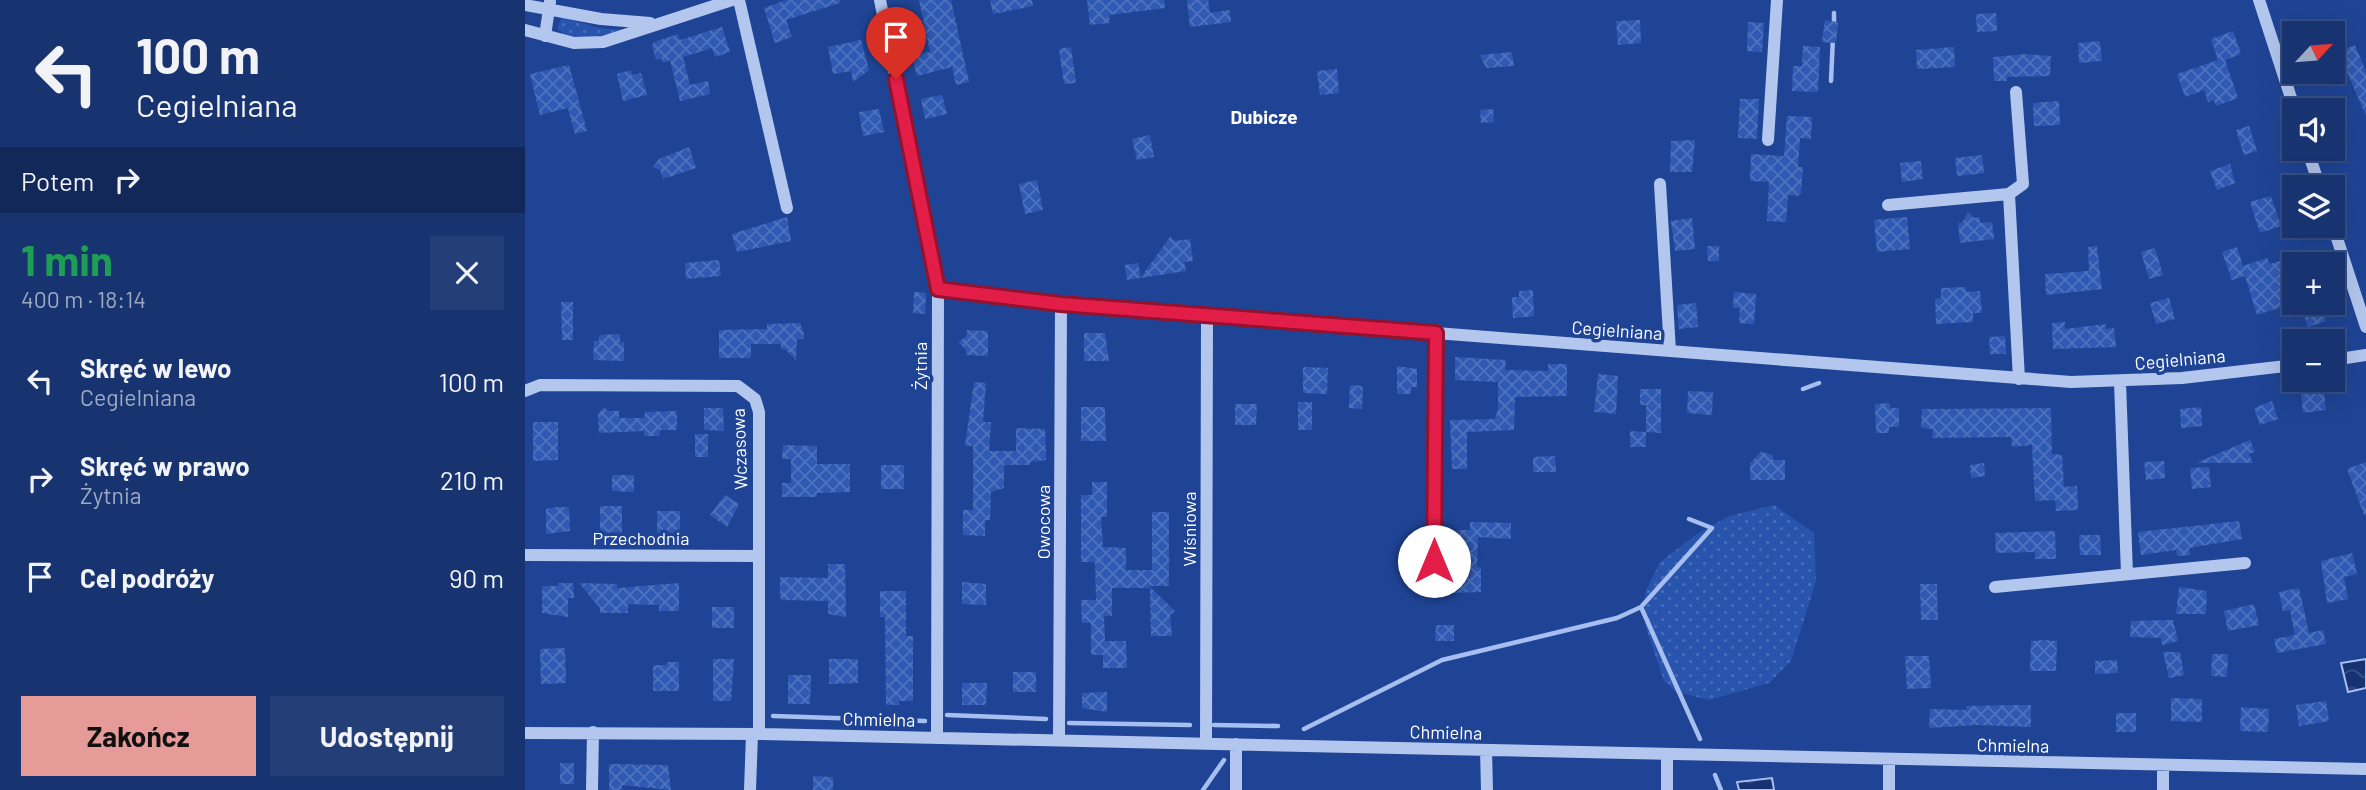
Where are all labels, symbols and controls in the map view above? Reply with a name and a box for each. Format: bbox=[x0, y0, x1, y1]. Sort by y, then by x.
pin bbox=[866, 7, 926, 79]
icon: arrive bbox=[877, 18, 915, 56]
north arrow bbox=[2282, 21, 2345, 84]
map controls bbox=[2282, 21, 2345, 392]
text: 100 m bbox=[136, 25, 260, 84]
icon: left bbox=[21, 28, 112, 119]
text: Cegielniana bbox=[136, 85, 298, 123]
button: sound bbox=[2282, 98, 2345, 161]
district label: Dubicze bbox=[1230, 105, 1298, 128]
icon: right bbox=[108, 161, 146, 199]
text: Potem bbox=[21, 165, 94, 196]
button: layers bbox=[2282, 175, 2345, 238]
text: 1 min bbox=[21, 234, 113, 284]
button: close bbox=[430, 236, 504, 310]
button: + bbox=[2282, 252, 2345, 315]
text: 400 m · 18:14 bbox=[21, 285, 146, 313]
street label: Cegielniana bbox=[1571, 316, 1663, 344]
button: − bbox=[2282, 329, 2345, 392]
street label: Żytnia bbox=[909, 342, 931, 390]
street label: Cegielniana bbox=[2134, 344, 2226, 374]
text: Skręć w lewo bbox=[80, 352, 232, 383]
icon: left bbox=[21, 362, 59, 400]
text: 100 m bbox=[439, 366, 504, 397]
text: Cegielniana bbox=[80, 383, 196, 411]
street label: Wczasowa bbox=[727, 408, 751, 490]
text: Skręć w prawo bbox=[80, 450, 250, 481]
icon: right bbox=[21, 460, 59, 498]
text: 210 m bbox=[440, 464, 504, 495]
text: Żytnia bbox=[80, 481, 142, 509]
street label: Owocowa bbox=[1032, 485, 1054, 559]
street label: Wiśniowa bbox=[1178, 492, 1200, 566]
position arrow bbox=[1397, 524, 1471, 598]
street label: Przechodnia bbox=[593, 527, 689, 549]
icon: arrive bbox=[21, 558, 59, 596]
text: Cel podróży bbox=[80, 562, 214, 593]
text: 90 m bbox=[449, 562, 504, 593]
button: Zakończ bbox=[21, 696, 256, 776]
button: Udostępnij bbox=[270, 696, 504, 776]
street label: Chmielna bbox=[842, 707, 916, 731]
street label: Chmielna bbox=[1409, 720, 1483, 744]
street label: Chmielna bbox=[1976, 733, 2050, 757]

